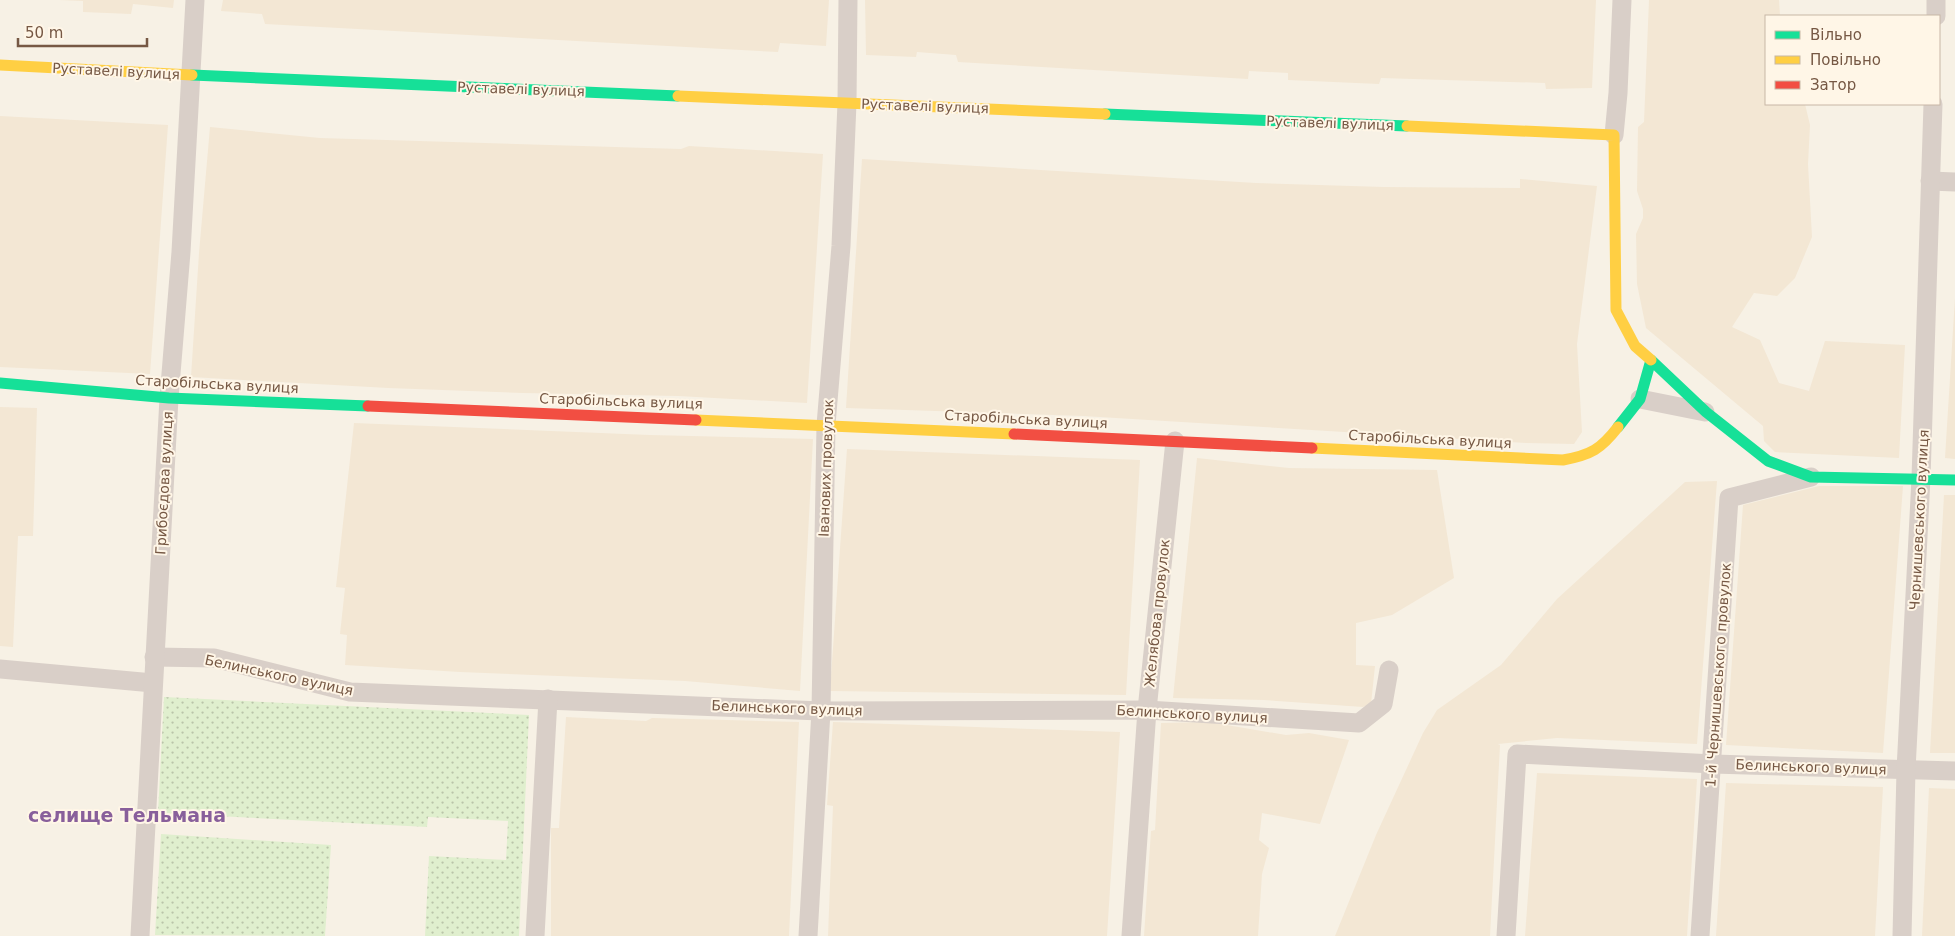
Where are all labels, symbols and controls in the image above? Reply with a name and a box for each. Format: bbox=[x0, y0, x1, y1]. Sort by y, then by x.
scale bar bbox=[18, 15, 146, 47]
legend bbox=[1765, 15, 1940, 105]
text: 50 m bbox=[25, 24, 63, 42]
text: Вільно bbox=[1810, 26, 1862, 44]
text: Повільно bbox=[1810, 51, 1881, 69]
street label: Руставелі вулиця bbox=[52, 60, 180, 82]
text: Затор bbox=[1810, 76, 1856, 94]
street label: Руставелі вулиця bbox=[457, 79, 585, 99]
street label: Руставелі вулиця bbox=[861, 96, 989, 116]
street label: Руставелі вулиця bbox=[1266, 113, 1394, 133]
street label: Старобільська вулиця bbox=[135, 372, 299, 396]
street label: Старобільська вулиця bbox=[539, 390, 703, 412]
street label: Іванових провулок bbox=[816, 399, 836, 537]
street label: Старобільська вулиця bbox=[944, 407, 1108, 431]
street label: Грибоєдова вулиця bbox=[152, 411, 176, 555]
street label: Старобільська вулиця bbox=[1348, 427, 1512, 451]
street label: Чернишевського вулиця bbox=[1906, 429, 1932, 611]
street label: Желябова провулок bbox=[1141, 538, 1173, 688]
street label: 1-й Чернишевського провулок bbox=[1702, 562, 1734, 788]
street label: Белинського вулиця bbox=[203, 651, 355, 699]
street label: Белинського вулиця bbox=[711, 697, 863, 719]
street label: Белинського вулиця bbox=[1116, 702, 1268, 726]
street label: Белинського вулиця bbox=[1735, 756, 1887, 778]
district label: селище Тельмана bbox=[28, 804, 226, 826]

